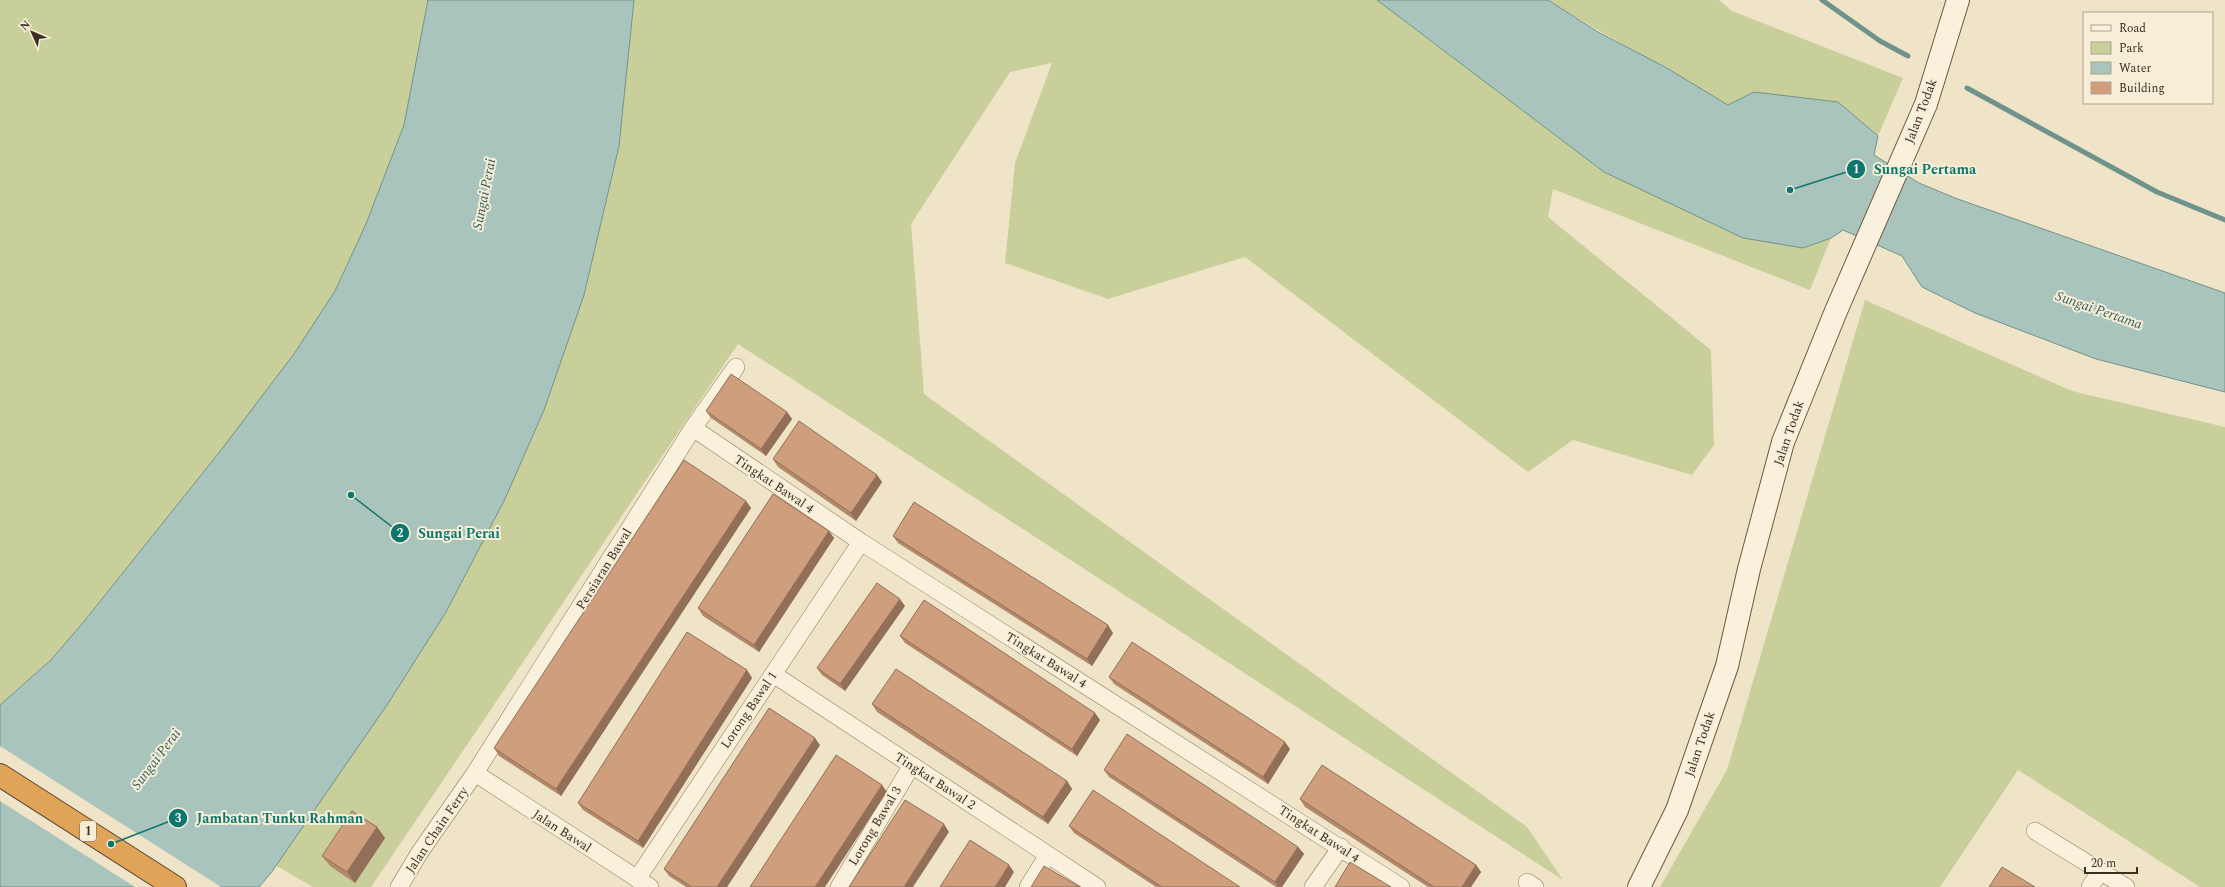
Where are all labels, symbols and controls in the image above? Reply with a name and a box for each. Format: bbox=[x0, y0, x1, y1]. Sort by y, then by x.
north arrow bbox=[12, 12, 52, 52]
legend bbox=[2083, 12, 2213, 104]
text: N bbox=[16, 16, 34, 34]
text: Road bbox=[2119, 19, 2146, 38]
text: Park bbox=[2119, 39, 2144, 58]
text: Water bbox=[2119, 59, 2151, 78]
street label: Jalan Todak bbox=[1899, 76, 1943, 146]
text: Building bbox=[2119, 79, 2165, 98]
callout: Sungai Pertama bbox=[1846, 156, 1984, 182]
water label: Sungai Perai bbox=[467, 157, 501, 231]
text: Sungai Pertama bbox=[1874, 159, 1977, 180]
text: 1 bbox=[1853, 160, 1859, 179]
water label: Sungai Pertama bbox=[2053, 285, 2145, 335]
street label: Jalan Todak bbox=[1768, 398, 1810, 468]
street label: Tingkat Bawal 4 bbox=[730, 450, 819, 519]
callout: Sungai Perai bbox=[390, 520, 508, 546]
text: Sungai Perai bbox=[418, 523, 500, 544]
text: 2 bbox=[397, 524, 404, 543]
street label: Persiaran Bawal bbox=[571, 524, 637, 614]
street label: Tingkat Bawal 4 bbox=[1001, 627, 1091, 693]
street label: Lorong Bawal 1 bbox=[716, 667, 782, 753]
street label: Jalan Todak bbox=[1679, 709, 1721, 779]
water label: Sungai Perai bbox=[126, 724, 186, 794]
street label: Tingkat Bawal 2 bbox=[890, 747, 980, 815]
street label: Jalan Chain Ferry bbox=[401, 782, 474, 877]
street label: Lorong Bawal 3 bbox=[843, 782, 907, 870]
street label: Tingkat Bawal 4 bbox=[1274, 800, 1364, 868]
street label: Jalan Bawal bbox=[529, 804, 596, 858]
callout: Jambatan Tunku Rahman bbox=[168, 805, 371, 831]
text: Jambatan Tunku Rahman bbox=[197, 808, 364, 829]
text: 3 bbox=[175, 809, 182, 828]
road number: 1 bbox=[80, 821, 96, 841]
scale bar bbox=[2085, 849, 2137, 875]
text: 20 m bbox=[2091, 854, 2116, 873]

